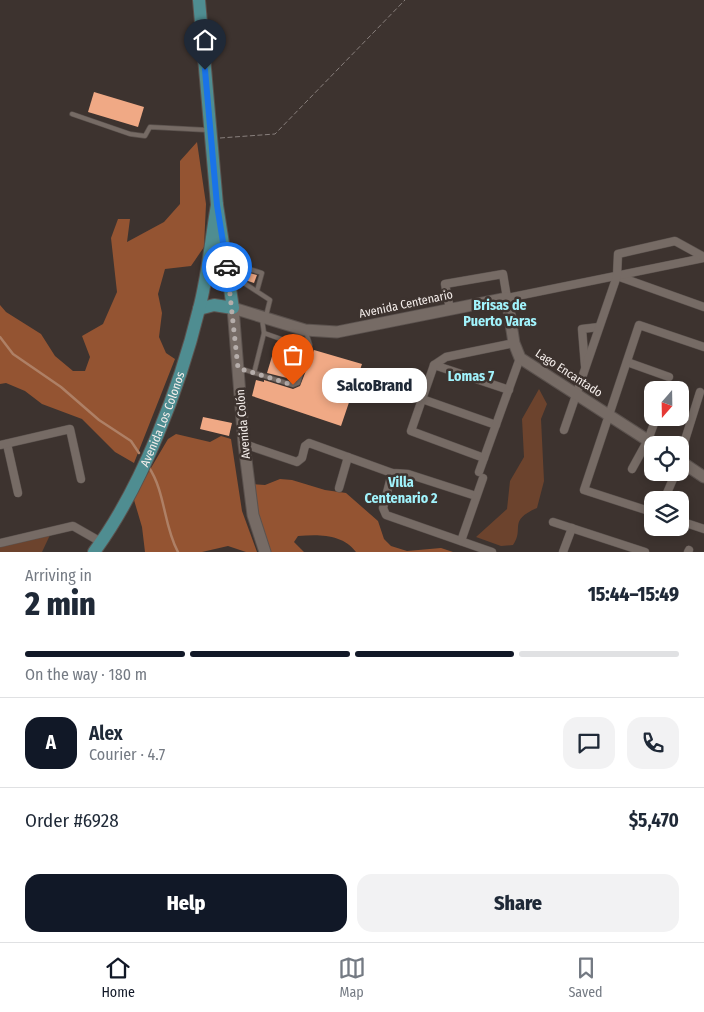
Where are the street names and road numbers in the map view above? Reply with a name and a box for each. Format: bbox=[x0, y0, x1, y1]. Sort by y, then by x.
street label: Avenida Centenario bbox=[358, 287, 454, 321]
street label: Lago Encantado bbox=[533, 346, 605, 400]
street label: Avenida Los Colonos bbox=[138, 370, 187, 469]
street label: Avenida Colón bbox=[233, 389, 253, 459]

